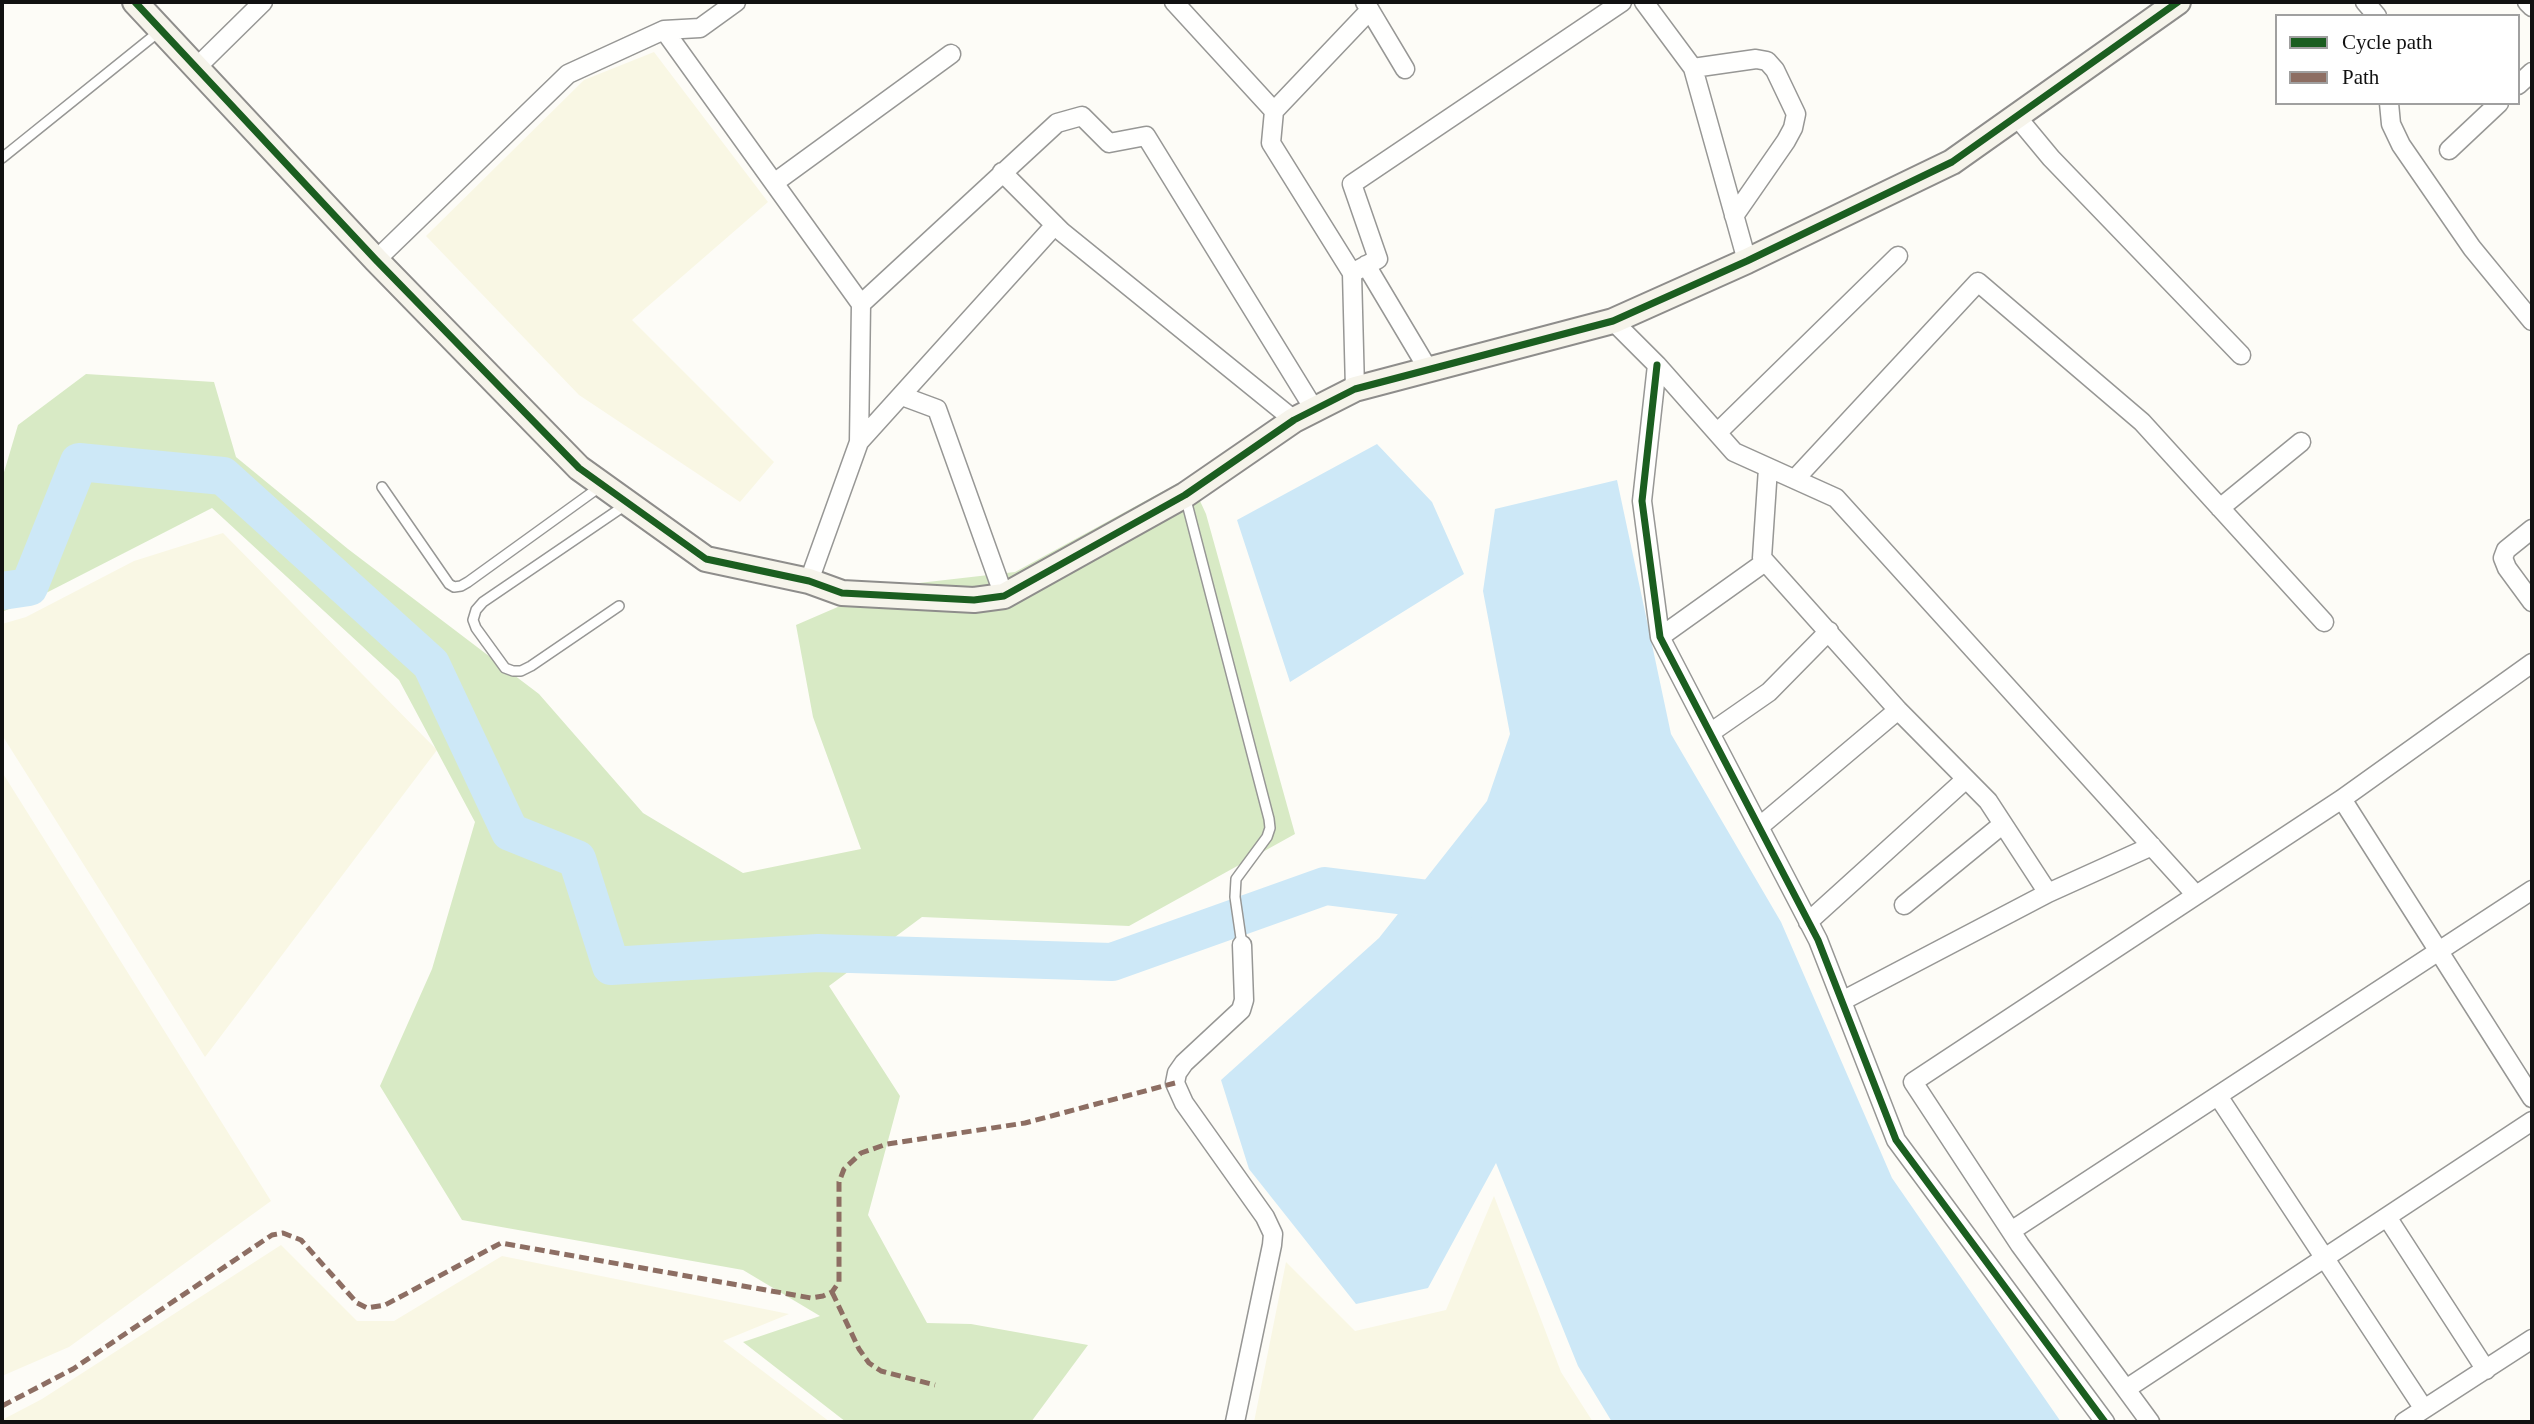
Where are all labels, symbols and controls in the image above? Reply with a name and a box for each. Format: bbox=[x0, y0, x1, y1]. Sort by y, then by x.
legend bbox=[2275, 14, 2520, 105]
text: Cycle path bbox=[2342, 30, 2432, 54]
text: Path bbox=[2342, 65, 2379, 89]

